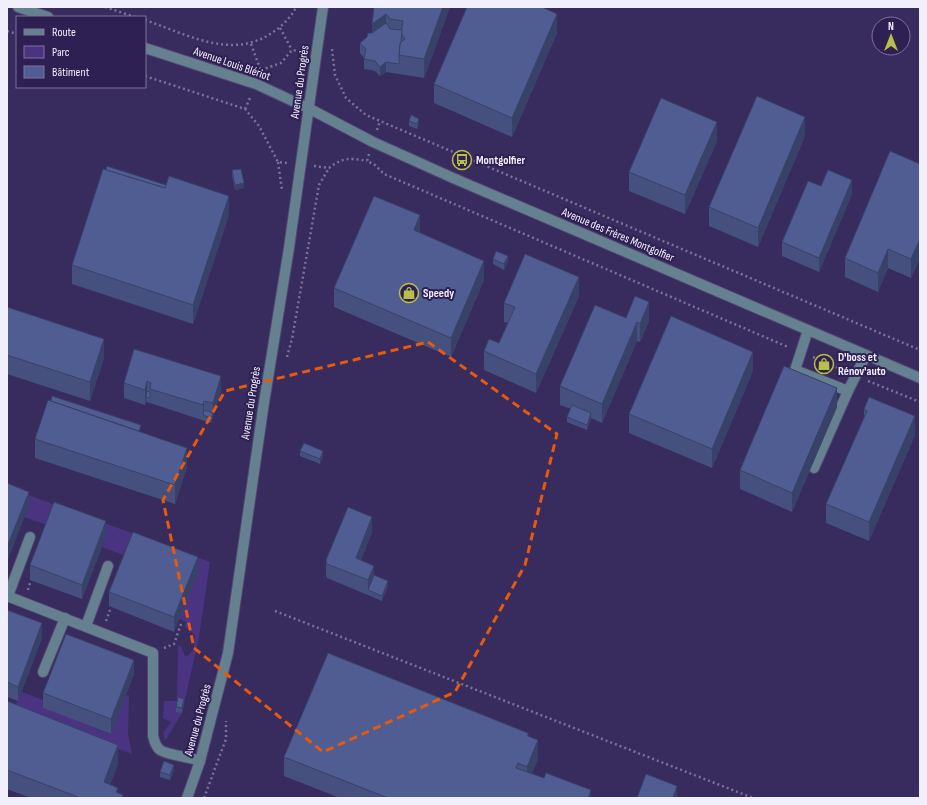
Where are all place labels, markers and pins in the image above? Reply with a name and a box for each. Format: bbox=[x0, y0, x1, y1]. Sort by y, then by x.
bus stop icon: Montgolfier bbox=[451, 149, 473, 171]
place label: Montgolfier bbox=[476, 153, 526, 168]
shop icon: Speedy bbox=[398, 282, 420, 304]
place label: Speedy bbox=[423, 286, 454, 301]
place label: D'boss et Rénov'auto bbox=[838, 350, 886, 379]
shop icon: D'boss et Rénov'auto bbox=[813, 353, 835, 375]

